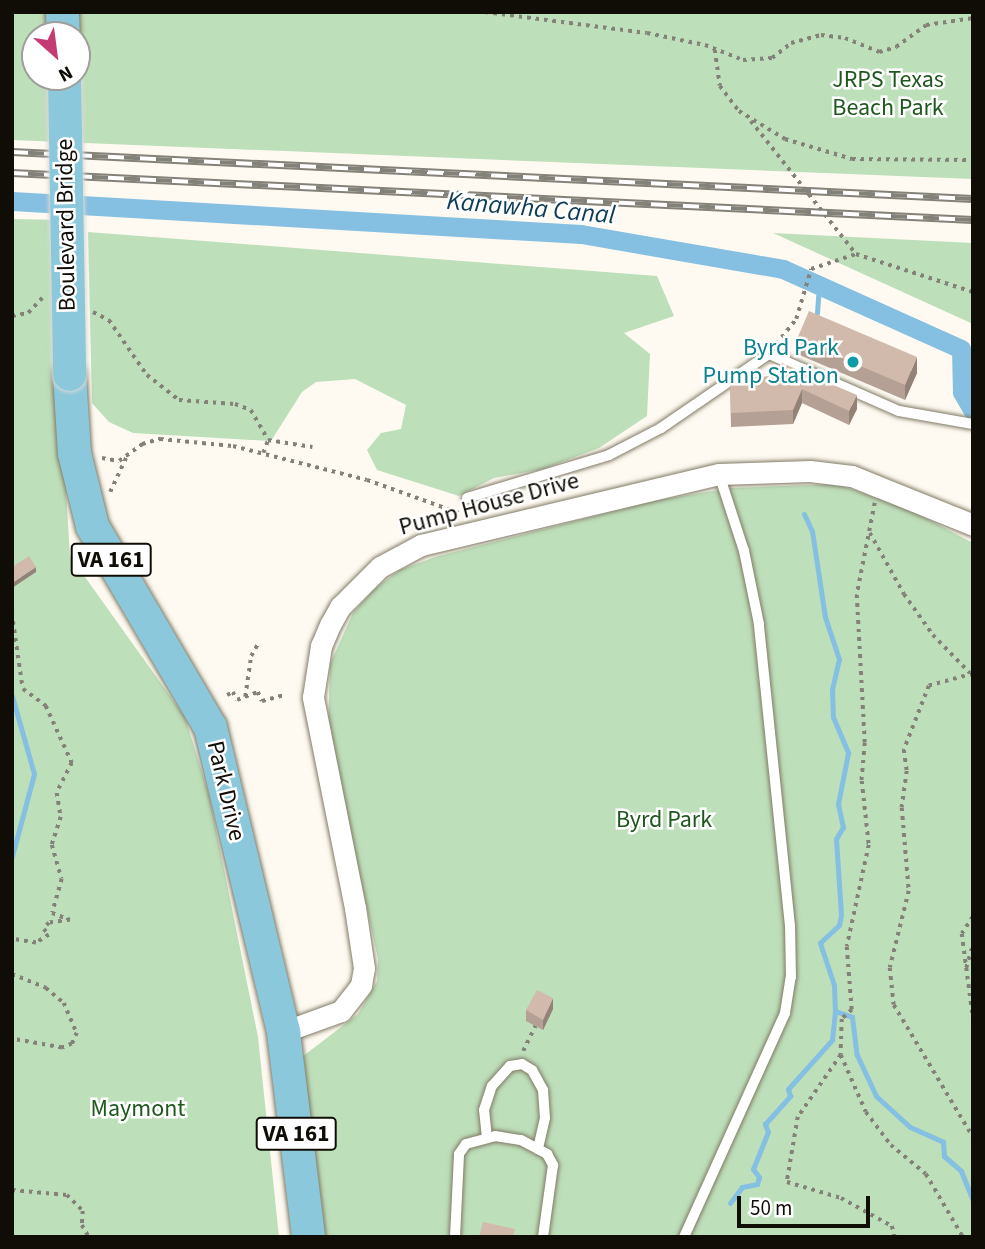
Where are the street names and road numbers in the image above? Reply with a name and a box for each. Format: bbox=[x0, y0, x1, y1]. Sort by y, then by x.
street label: Boulevard Bridge bbox=[50, 138, 82, 312]
street label: Pump House Drive bbox=[396, 466, 582, 542]
road number: VA 161 bbox=[69, 540, 153, 580]
street label: Park Drive bbox=[201, 738, 251, 844]
road number: VA 161 bbox=[254, 1114, 338, 1154]

